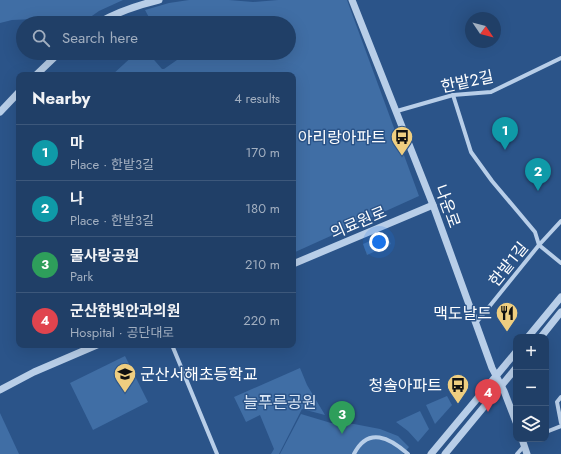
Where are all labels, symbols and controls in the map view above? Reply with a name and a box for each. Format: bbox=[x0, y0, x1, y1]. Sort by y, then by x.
north arrow bbox=[465, 12, 501, 48]
search box bbox=[16, 16, 296, 60]
icon: search bbox=[30, 27, 52, 49]
text: Search here bbox=[62, 27, 138, 49]
street label: 한밭2길 bbox=[439, 65, 496, 98]
text: Nearby bbox=[32, 86, 90, 110]
text: 4 results bbox=[234, 89, 280, 108]
pin: 1 bbox=[492, 117, 518, 150]
bus stop icon: 아리랑아파트 bbox=[389, 124, 415, 157]
place label: 아리랑아파트 bbox=[298, 126, 386, 149]
text: 마 bbox=[70, 132, 84, 154]
text: 1 bbox=[42, 143, 48, 162]
text: 170 m bbox=[245, 143, 280, 162]
text: Place · 한밭3길 bbox=[70, 155, 154, 174]
pin: 2 bbox=[525, 158, 551, 191]
street label: 나운로 bbox=[429, 181, 466, 231]
text: 나 bbox=[70, 188, 84, 210]
text: 2 bbox=[41, 199, 49, 218]
text: 180 m bbox=[245, 199, 280, 218]
street label: 의료원로 bbox=[327, 200, 390, 245]
text: Place · 한밭3길 bbox=[70, 211, 154, 230]
your location bbox=[369, 232, 389, 252]
street label: 한밭1길 bbox=[483, 237, 533, 292]
text: 물사랑공원 bbox=[70, 245, 139, 267]
text: 3 bbox=[41, 255, 49, 274]
text: 210 m bbox=[245, 255, 280, 274]
text: Park bbox=[70, 267, 93, 286]
text: 군산한빛안과의원 bbox=[70, 300, 180, 322]
restaurant icon: 맥도날드 bbox=[494, 300, 520, 333]
place label: 맥도날드 bbox=[433, 302, 492, 325]
text: 4 bbox=[40, 311, 50, 330]
text: 220 m bbox=[243, 311, 280, 330]
text: Hospital · 공단대로 bbox=[70, 323, 174, 342]
map controls bbox=[513, 334, 549, 442]
button: + bbox=[513, 334, 549, 370]
school or university icon: 군산서해초등학교 bbox=[112, 361, 138, 394]
place label: 군산서해초등학교 bbox=[140, 363, 258, 386]
button: − bbox=[513, 370, 549, 406]
bus stop icon: 청솔아파트 bbox=[445, 372, 471, 405]
place label: 청솔아파트 bbox=[368, 374, 442, 397]
pin: 4 bbox=[475, 379, 501, 412]
park label: 늘푸른공원 bbox=[243, 391, 317, 414]
pin: 3 bbox=[329, 401, 355, 434]
button: layers bbox=[513, 406, 549, 442]

